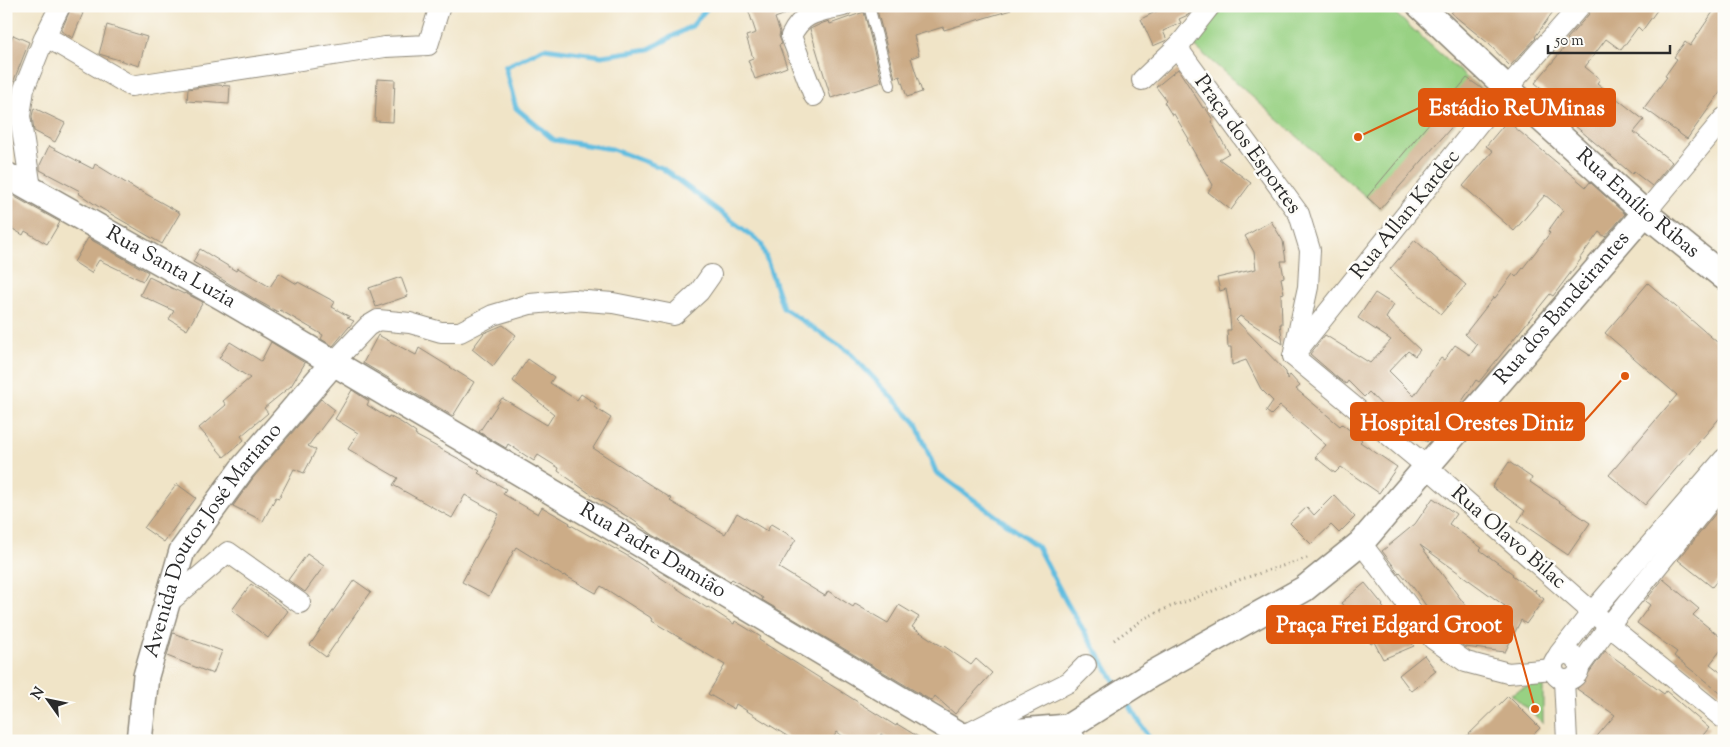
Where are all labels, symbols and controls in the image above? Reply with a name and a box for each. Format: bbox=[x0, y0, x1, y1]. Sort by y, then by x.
scale bar bbox=[1548, 22, 1670, 54]
text: 50 m bbox=[1554, 31, 1584, 52]
street label: Praça dos Esportes bbox=[1186, 69, 1308, 221]
callout: Estádio ReUMinas bbox=[1419, 89, 1615, 126]
text: Estádio ReUMinas bbox=[1429, 94, 1605, 126]
street label: Rua Emílio Ribas bbox=[1569, 142, 1705, 266]
street label: Rua Allan Kardec bbox=[1344, 144, 1468, 286]
street label: Rua Santa Luzia bbox=[100, 219, 242, 317]
street label: Rua dos Bandeirantes bbox=[1488, 225, 1638, 392]
callout: Hospital Orestes Diniz bbox=[1351, 403, 1584, 440]
text: Hospital Orestes Diniz bbox=[1360, 409, 1574, 441]
street label: Avenida Doutor José Mariano bbox=[137, 417, 290, 661]
street label: Rua Olavo Bilac bbox=[1444, 479, 1572, 597]
street label: Rua Padre Damião bbox=[573, 496, 732, 607]
callout: Praça Frei Edgard Groot bbox=[1267, 606, 1512, 643]
text: Praça Frei Edgard Groot bbox=[1276, 611, 1502, 643]
north arrow bbox=[22, 674, 72, 724]
text: N bbox=[27, 684, 50, 704]

